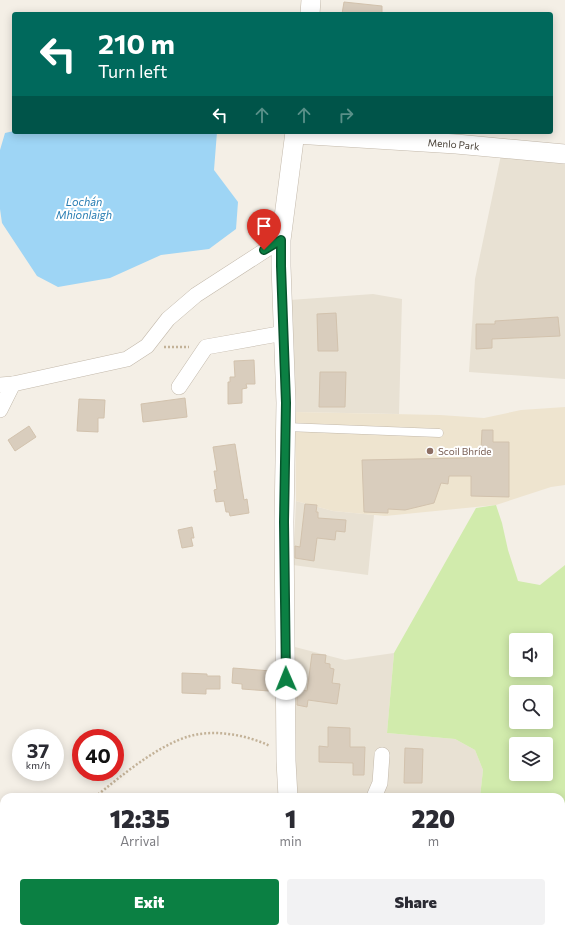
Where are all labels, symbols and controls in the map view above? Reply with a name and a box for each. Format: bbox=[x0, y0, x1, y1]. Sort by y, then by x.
text: 210 m bbox=[98, 26, 175, 60]
icon: left bbox=[32, 28, 84, 80]
text: Turn left bbox=[98, 60, 167, 82]
icon: left bbox=[209, 104, 231, 126]
icon: ahead bbox=[251, 104, 273, 126]
icon: ahead bbox=[293, 104, 315, 126]
icon: right bbox=[335, 104, 357, 126]
street label: Menlo Park bbox=[427, 136, 481, 152]
water label: Lochán Mhionlaigh bbox=[56, 195, 112, 221]
pin bbox=[247, 209, 281, 250]
icon: arrive bbox=[253, 215, 275, 237]
place label: Scoil Bhríde bbox=[438, 445, 492, 457]
marker: Scoil Bhríde bbox=[425, 446, 435, 456]
map controls bbox=[509, 633, 553, 781]
button: sound bbox=[509, 633, 553, 677]
position arrow bbox=[265, 658, 307, 700]
button: search bbox=[509, 685, 553, 729]
speed limit sign: 40 bbox=[72, 729, 124, 781]
button: layers bbox=[509, 737, 553, 781]
text: 37 bbox=[27, 738, 49, 762]
text: km/h bbox=[26, 759, 50, 771]
text: 12:35 bbox=[110, 804, 170, 833]
text: 1 bbox=[285, 804, 296, 833]
text: 220 bbox=[412, 804, 455, 833]
text: Arrival bbox=[120, 833, 159, 849]
text: min bbox=[280, 833, 302, 849]
text: m bbox=[428, 833, 439, 849]
button: Exit bbox=[20, 879, 279, 925]
button: Share bbox=[287, 879, 545, 925]

